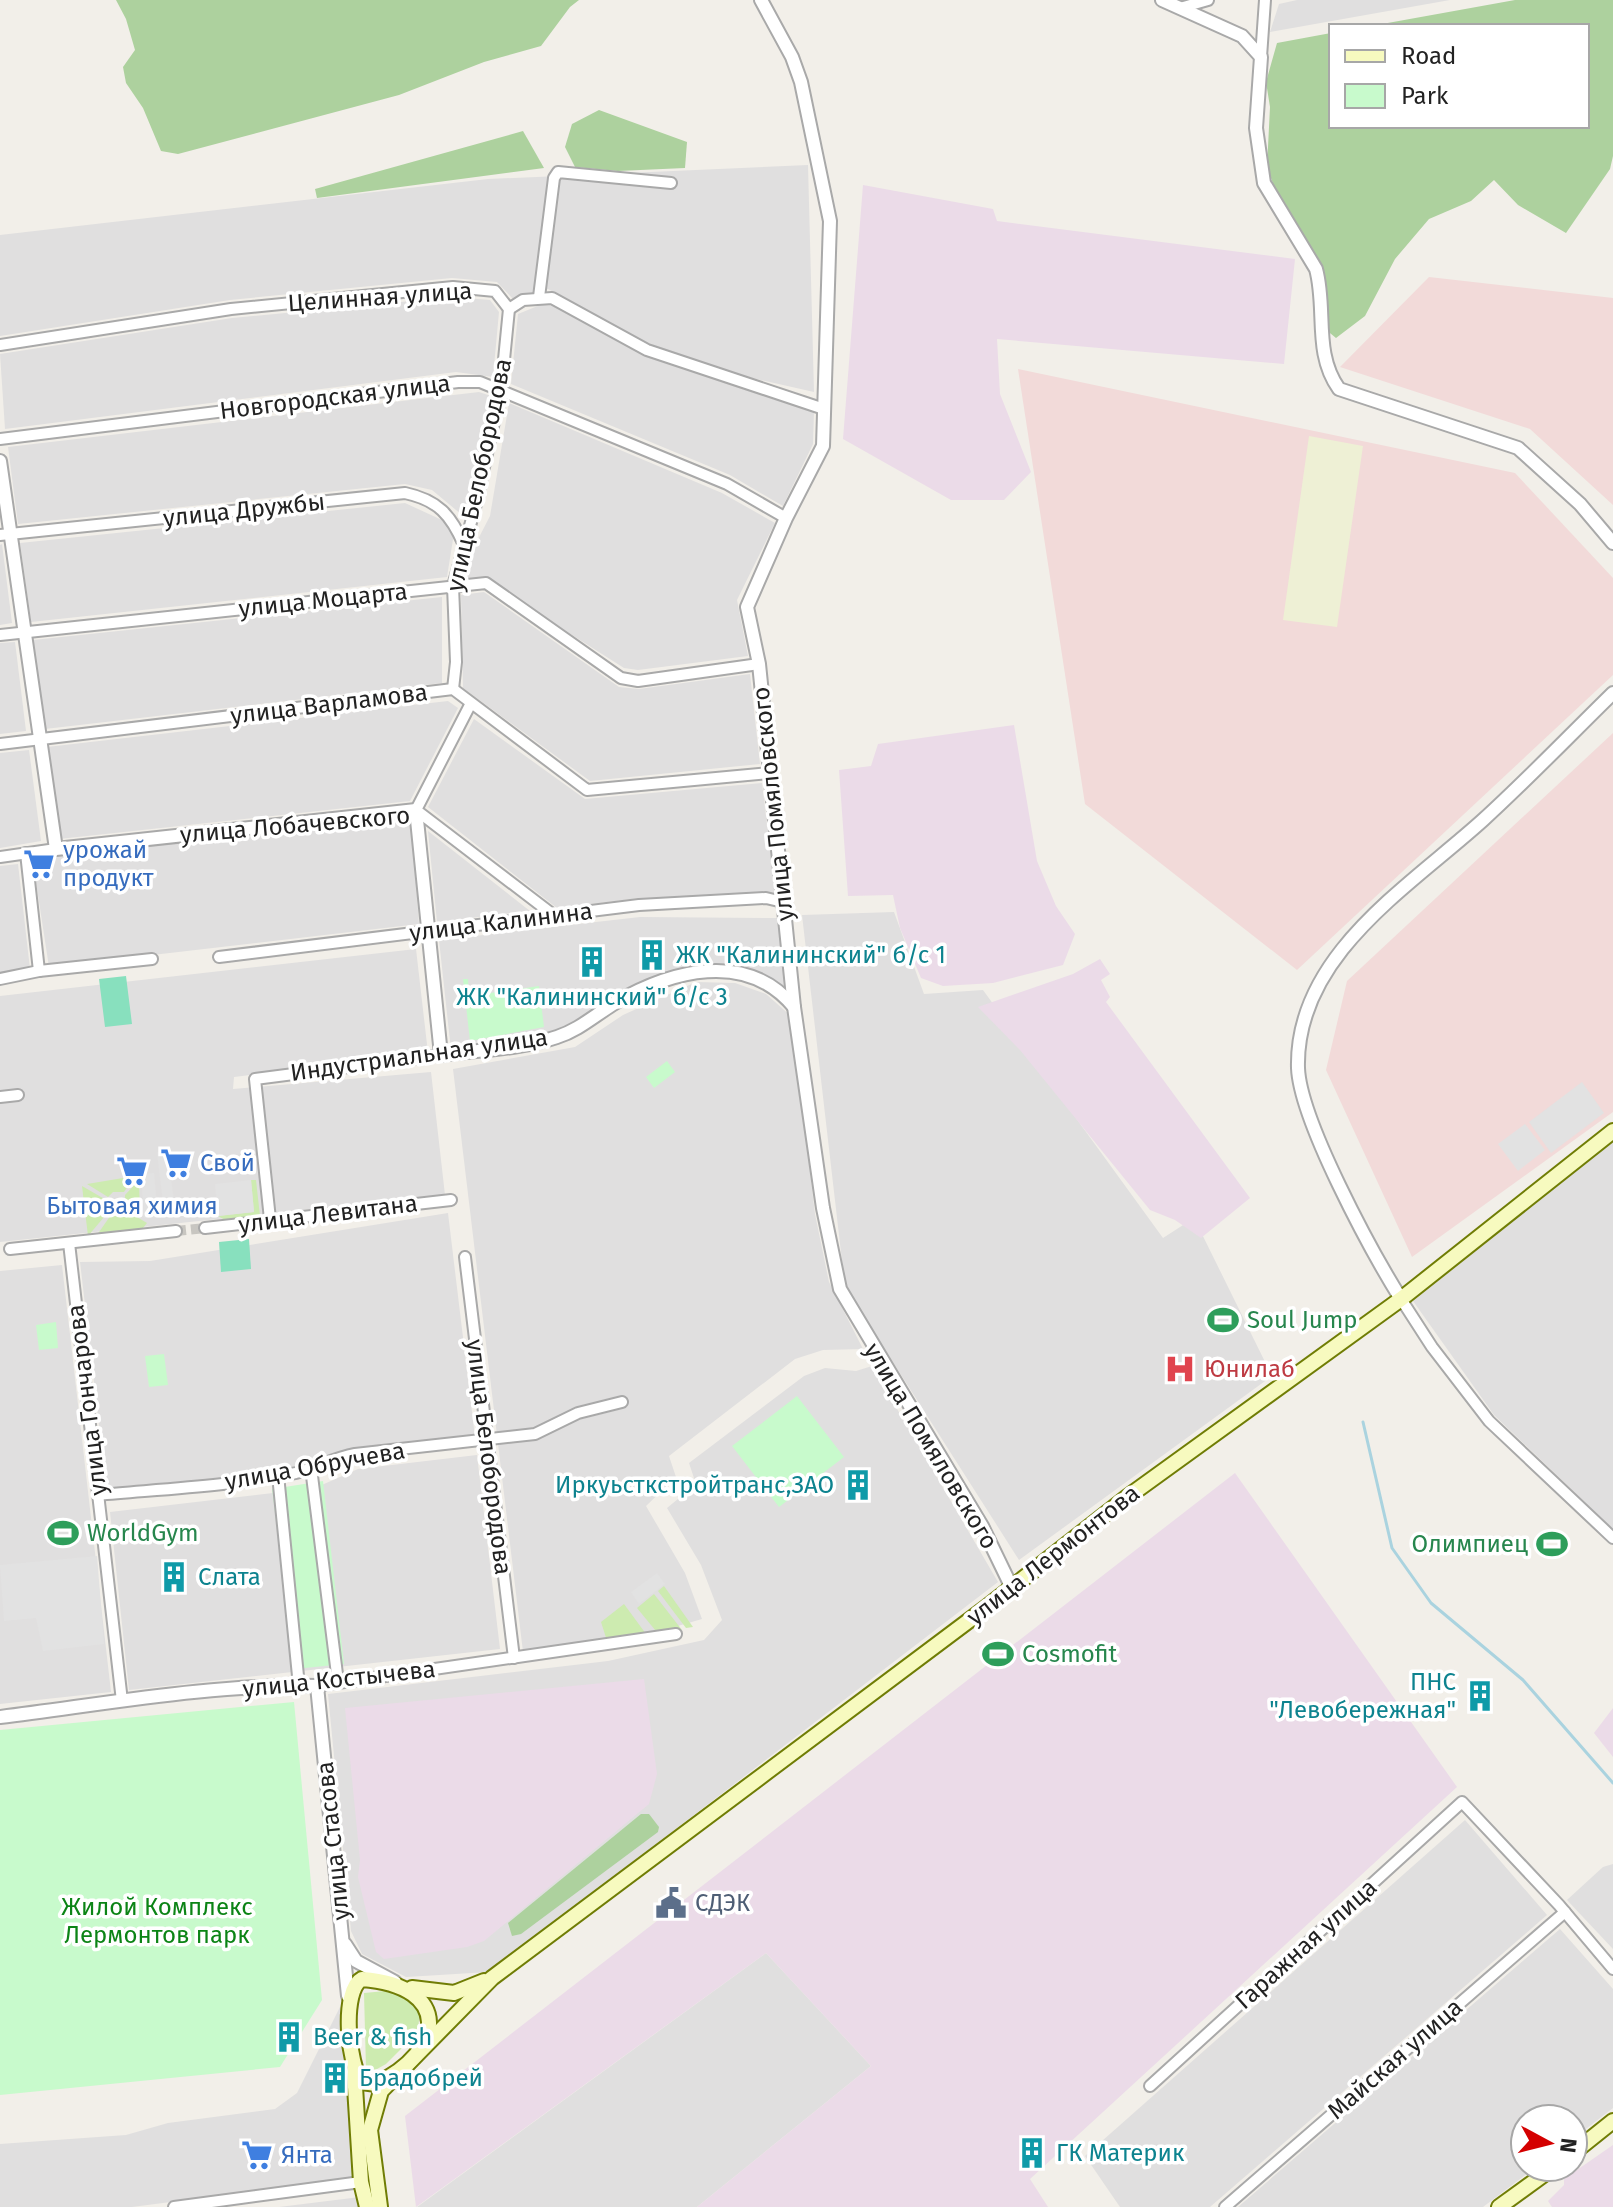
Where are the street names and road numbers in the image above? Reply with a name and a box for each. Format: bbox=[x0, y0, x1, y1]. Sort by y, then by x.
street label: Целинная улица bbox=[287, 277, 473, 317]
street label: улица Белобородова bbox=[441, 356, 517, 594]
street label: Новгородская улица bbox=[218, 369, 452, 425]
street label: улица Дружбы bbox=[162, 488, 326, 532]
street label: улица Моцарта bbox=[237, 577, 409, 623]
street label: улица Варламова bbox=[229, 678, 429, 730]
street label: улица Помяловского bbox=[747, 685, 799, 923]
street label: улица Лобачевского bbox=[179, 801, 411, 849]
street label: улица Калинина bbox=[408, 897, 594, 947]
street label: Индустриальная улица bbox=[288, 1023, 550, 1087]
street label: улица Левитана bbox=[237, 1189, 419, 1239]
street label: улица Гончарова bbox=[61, 1303, 113, 1497]
street label: улица Белобородова bbox=[461, 1337, 517, 1577]
street label: улица Помяловского bbox=[858, 1338, 1004, 1554]
street label: улица Обручева bbox=[223, 1436, 407, 1496]
street label: улица Лермонтова bbox=[961, 1479, 1145, 1631]
street label: улица Костычева bbox=[241, 1655, 437, 1703]
street label: улица Стасова bbox=[311, 1760, 355, 1922]
street label: Гаражная улица bbox=[1229, 1873, 1383, 2015]
street label: Майская улица bbox=[1322, 1993, 1468, 2125]

